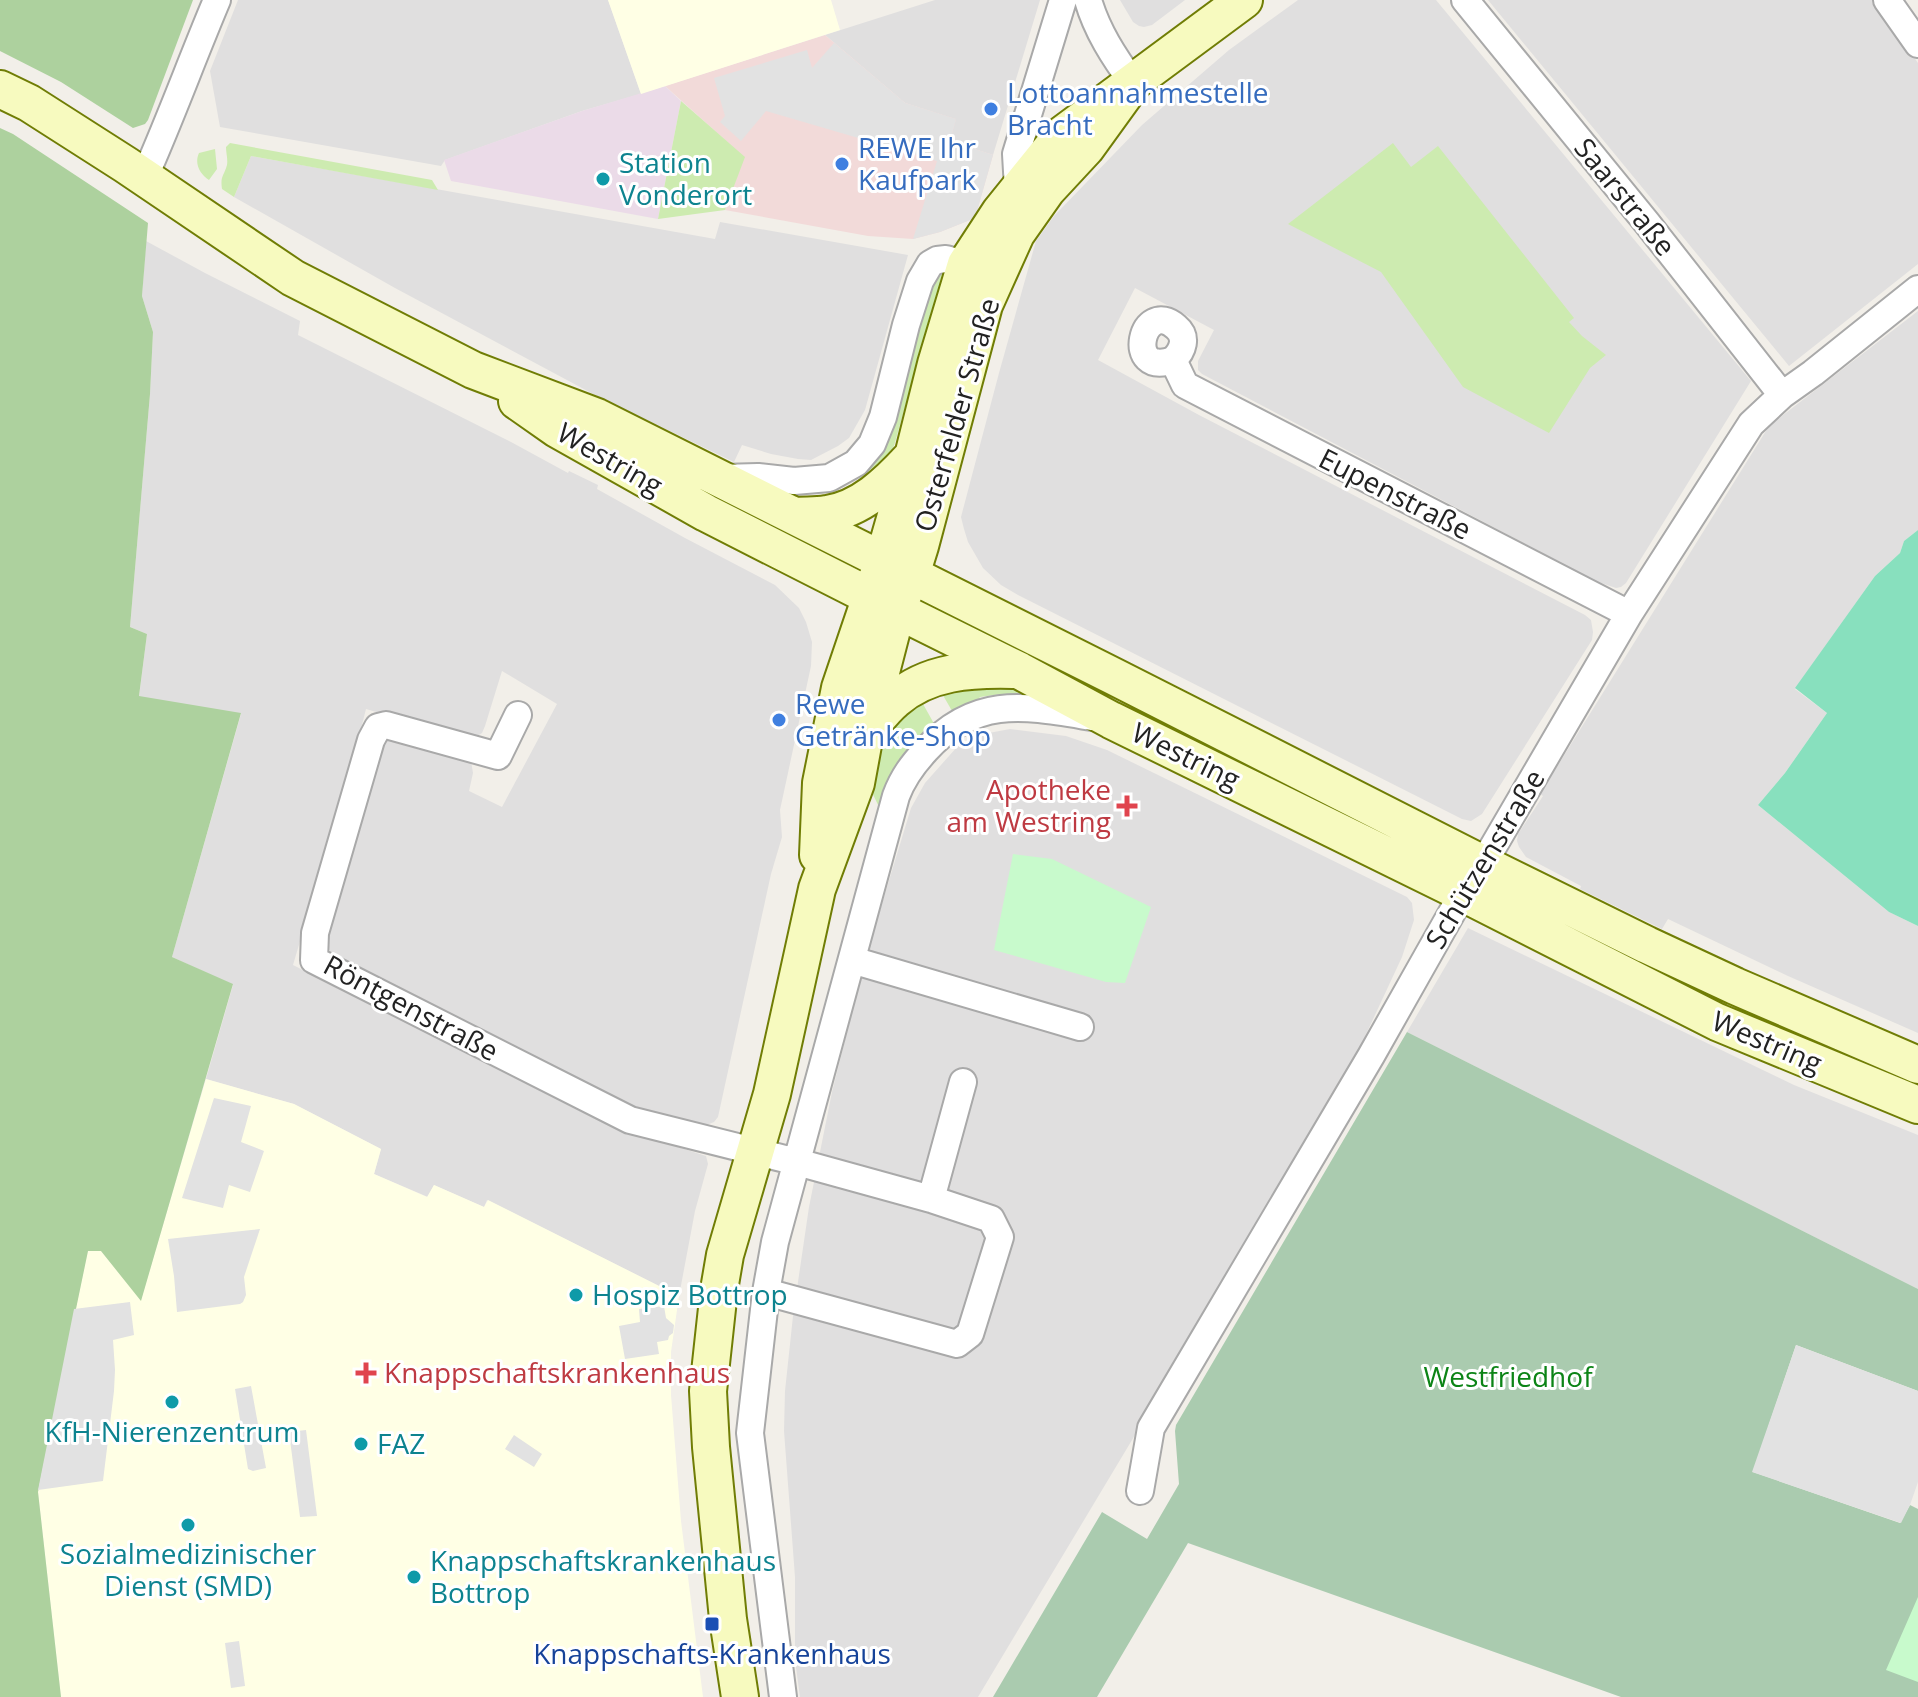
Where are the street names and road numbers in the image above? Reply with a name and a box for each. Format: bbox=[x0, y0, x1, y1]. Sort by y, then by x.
street label: Saarstraße bbox=[1567, 129, 1685, 263]
street label: Osterfelder Straße bbox=[904, 293, 1008, 536]
street label: Westring bbox=[551, 413, 670, 504]
street label: Eupenstraße bbox=[1313, 438, 1478, 548]
street label: Westring bbox=[1126, 713, 1247, 798]
street label: Schützenstraße bbox=[1416, 762, 1553, 955]
street label: Röntgenstraße bbox=[317, 945, 506, 1069]
street label: Westring bbox=[1707, 1001, 1828, 1081]

